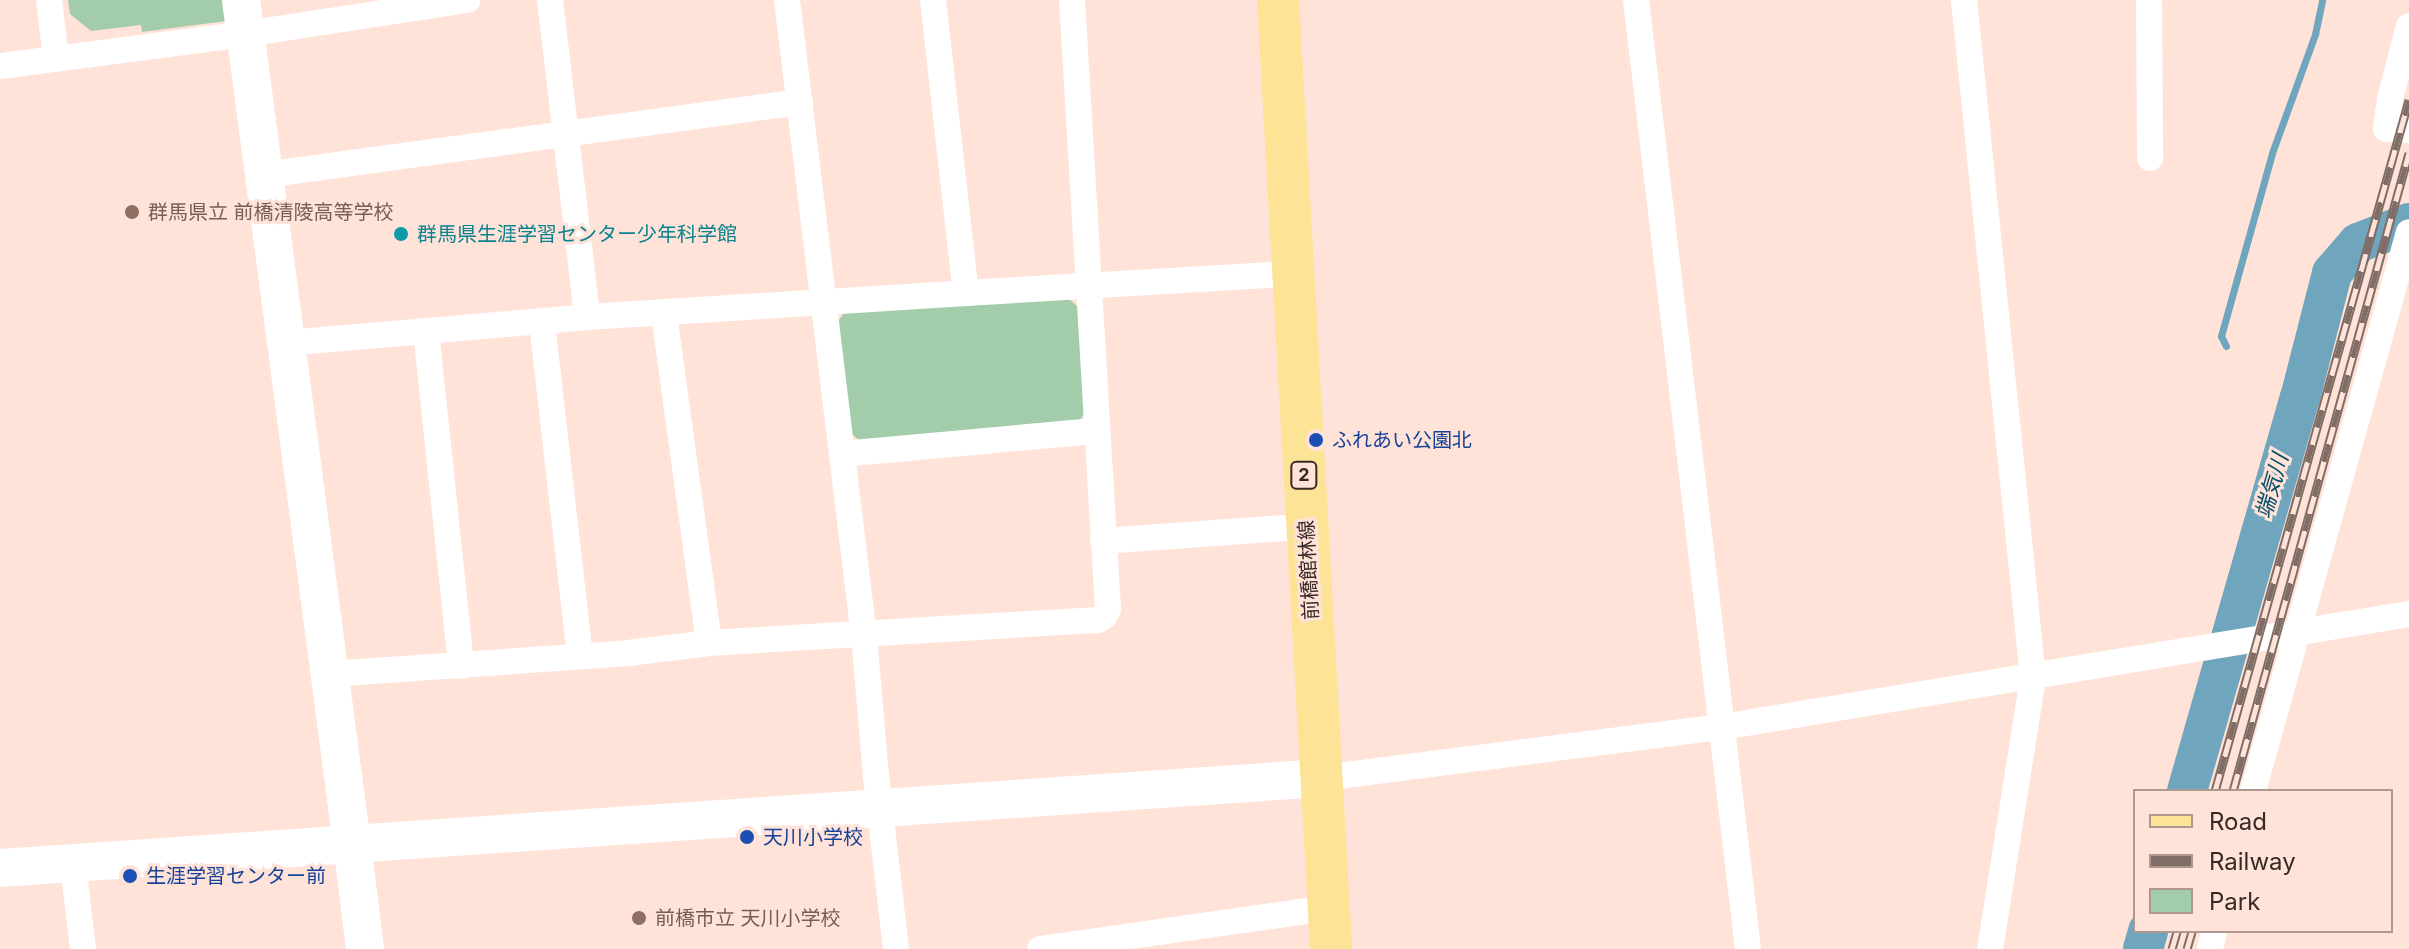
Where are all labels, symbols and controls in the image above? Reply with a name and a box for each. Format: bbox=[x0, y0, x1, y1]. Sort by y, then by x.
place label: 群馬県立 前橋清陵高等学校 bbox=[148, 200, 394, 224]
marker: 群馬県立 前橋清陵高等学校 bbox=[123, 203, 141, 221]
place label: 群馬県生涯学習センター少年科学館 bbox=[417, 222, 737, 246]
marker: 群馬県生涯学習センター少年科学館 bbox=[392, 225, 410, 243]
place label: ふれあい公園北 bbox=[1332, 428, 1472, 452]
marker: ふれあい公園北 bbox=[1307, 431, 1325, 449]
water label: 端気川 bbox=[2250, 451, 2294, 521]
road number: 2 bbox=[1290, 461, 1318, 489]
street label: 前橋館林線 bbox=[1294, 519, 1324, 621]
legend bbox=[2133, 789, 2393, 933]
text: Road bbox=[2209, 807, 2267, 836]
place label: 天川小学校 bbox=[763, 825, 863, 849]
marker: 天川小学校 bbox=[738, 828, 756, 846]
text: Railway bbox=[2209, 847, 2296, 876]
place label: 生涯学習センター前 bbox=[146, 864, 326, 888]
marker: 生涯学習センター前 bbox=[121, 867, 139, 885]
text: Park bbox=[2209, 887, 2260, 916]
place label: 前橋市立 天川小学校 bbox=[655, 906, 841, 930]
marker: 前橋市立 天川小学校 bbox=[630, 909, 648, 927]

